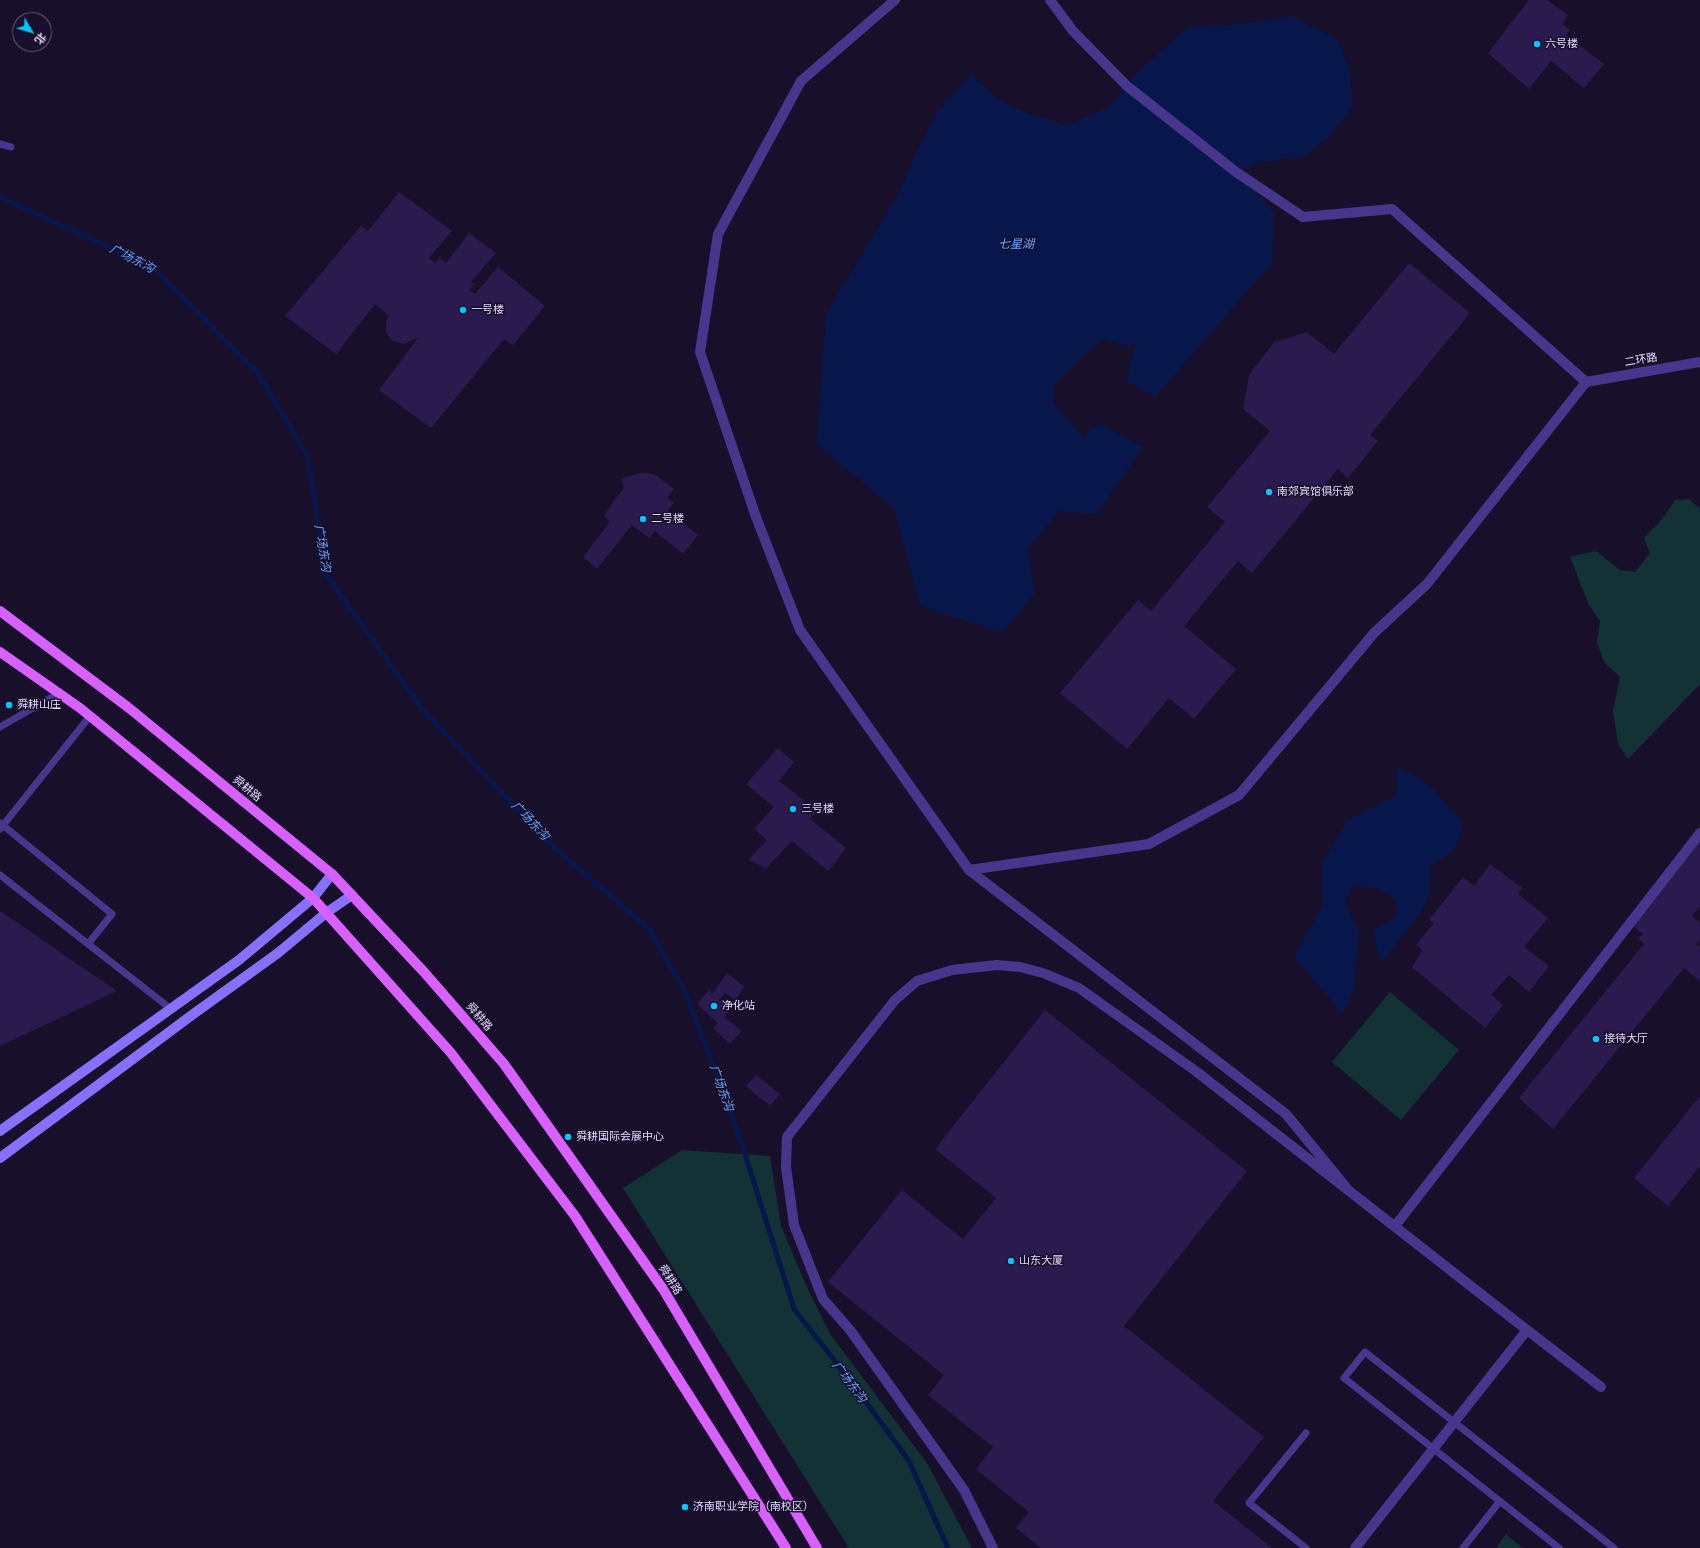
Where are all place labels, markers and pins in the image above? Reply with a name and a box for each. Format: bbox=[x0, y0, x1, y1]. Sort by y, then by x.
place label: 六号楼 bbox=[1545, 37, 1578, 51]
marker: 六号楼 bbox=[1532, 39, 1542, 49]
place label: 一号楼 bbox=[471, 303, 504, 317]
marker: 一号楼 bbox=[458, 305, 468, 315]
place label: 南郊宾馆俱乐部 bbox=[1277, 485, 1354, 499]
marker: 南郊宾馆俱乐部 bbox=[1264, 487, 1274, 497]
place label: 二号楼 bbox=[651, 512, 684, 526]
marker: 二号楼 bbox=[638, 514, 648, 524]
place label: 舜耕山庄 bbox=[17, 698, 61, 712]
marker: 舜耕山庄 bbox=[4, 700, 14, 710]
place label: 三号楼 bbox=[801, 802, 834, 816]
marker: 三号楼 bbox=[788, 804, 798, 814]
place label: 净化站 bbox=[722, 999, 755, 1013]
marker: 净化站 bbox=[709, 1001, 719, 1011]
place label: 接待大厅 bbox=[1604, 1032, 1648, 1046]
marker: 接待大厅 bbox=[1591, 1034, 1601, 1044]
place label: 舜耕国际会展中心 bbox=[576, 1130, 664, 1144]
marker: 舜耕国际会展中心 bbox=[563, 1132, 573, 1142]
place label: 山东大厦 bbox=[1019, 1254, 1063, 1268]
marker: 山东大厦 bbox=[1006, 1256, 1016, 1266]
place label: 济南职业学院（南校区） bbox=[693, 1500, 814, 1514]
marker: 济南职业学院（南校区） bbox=[680, 1502, 690, 1512]

